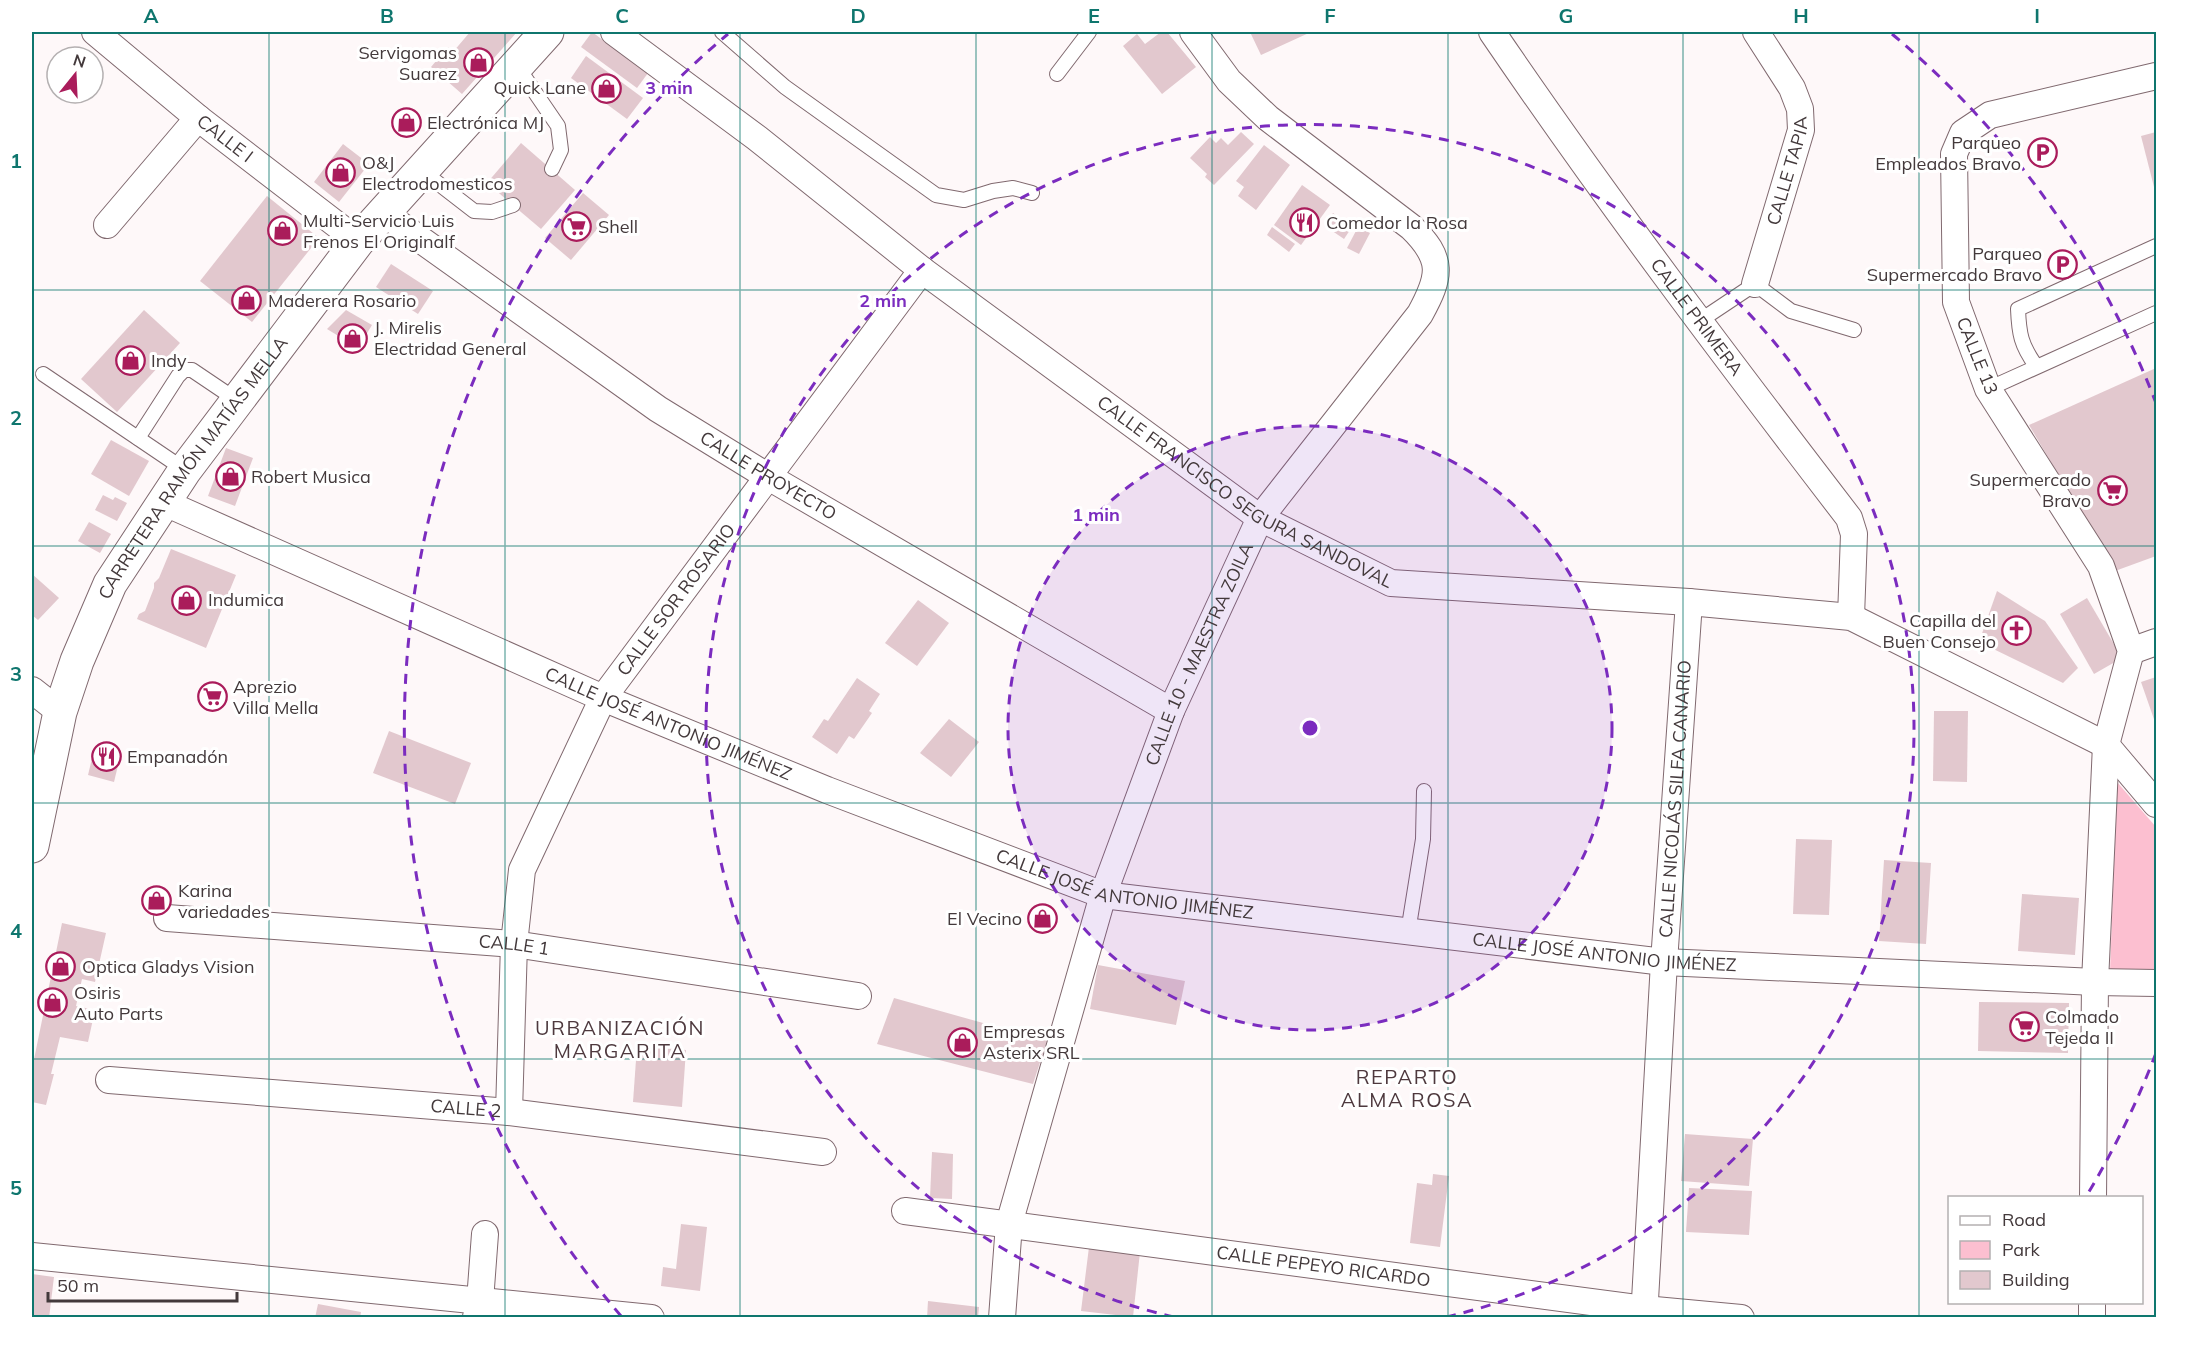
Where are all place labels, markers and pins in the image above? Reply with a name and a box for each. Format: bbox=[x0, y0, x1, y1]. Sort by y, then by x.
place label: Servigomas Suarez bbox=[358, 41, 457, 85]
shop icon: Servigomas Suarez bbox=[462, 47, 494, 79]
shop icon: Quick Lane bbox=[591, 72, 623, 104]
place label: Quick Lane bbox=[494, 76, 586, 99]
shop icon: Electrónica MJ bbox=[390, 107, 422, 139]
place label: Electrónica MJ bbox=[427, 111, 544, 134]
place label: Parqueo Empleados Bravo bbox=[1875, 131, 2021, 175]
parking icon: Parqueo Empleados Bravo bbox=[2026, 137, 2058, 169]
place label: O&J Electrodomesticos bbox=[362, 151, 513, 195]
shop icon: O&J Electrodomesticos bbox=[325, 157, 357, 189]
restaurant icon: Comedor la Rosa bbox=[1289, 207, 1321, 239]
place label: Multi-Servicio Luis Frenos El Originalf bbox=[303, 209, 456, 253]
supermarket icon: Shell bbox=[561, 211, 593, 243]
place label: Comedor la Rosa bbox=[1326, 211, 1468, 234]
shop icon: Multi-Servicio Luis Frenos El Originalf bbox=[266, 215, 298, 247]
place label: Shell bbox=[598, 215, 638, 238]
place label: Parqueo Supermercado Bravo bbox=[1867, 242, 2042, 286]
parking icon: Parqueo Supermercado Bravo bbox=[2047, 248, 2079, 280]
shop icon: Maderera Rosario bbox=[231, 285, 263, 317]
place label: Maderera Rosario bbox=[268, 289, 416, 312]
place label: J. Mirelis Electridad General bbox=[374, 316, 527, 360]
shop icon: J. Mirelis Electridad General bbox=[337, 322, 369, 354]
shop icon: Indy bbox=[114, 345, 146, 377]
place label: Indy bbox=[151, 349, 187, 372]
shop icon: Robert Musica bbox=[214, 461, 246, 493]
place label: Robert Musica bbox=[251, 465, 371, 488]
place label: Supermercado Bravo bbox=[1970, 468, 2091, 512]
supermarket icon: Supermercado Bravo bbox=[2096, 474, 2128, 506]
shop icon: Indumica bbox=[171, 584, 203, 616]
place label: Indumica bbox=[208, 588, 284, 611]
place label: Capilla del Buen Consejo bbox=[1883, 609, 1996, 653]
church icon: Capilla del Buen Consejo bbox=[2001, 615, 2033, 647]
place label: Aprezio Villa Mella bbox=[233, 675, 319, 719]
supermarket icon: Aprezio Villa Mella bbox=[196, 681, 228, 713]
centre of rings bbox=[1300, 718, 1320, 738]
restaurant icon: Empanadón bbox=[90, 741, 122, 773]
place label: Empanadón bbox=[127, 745, 228, 768]
place label: Karina variedades bbox=[178, 879, 270, 923]
shop icon: Karina variedades bbox=[141, 885, 173, 917]
shop icon: El Vecino bbox=[1027, 903, 1059, 935]
place label: El Vecino bbox=[947, 907, 1022, 930]
shop icon: Optica Gladys Vision bbox=[45, 951, 77, 983]
place label: Optica Gladys Vision bbox=[82, 955, 254, 978]
place label: Osiris Auto Parts bbox=[74, 981, 163, 1025]
shop icon: Osiris Auto Parts bbox=[37, 987, 69, 1019]
place label: Colmado Tejeda II bbox=[2045, 1005, 2119, 1049]
supermarket icon: Colmado Tejeda II bbox=[2008, 1011, 2040, 1043]
place label: Empresas Asterix SRL bbox=[983, 1020, 1080, 1064]
shop icon: Empresas Asterix SRL bbox=[946, 1026, 978, 1058]

